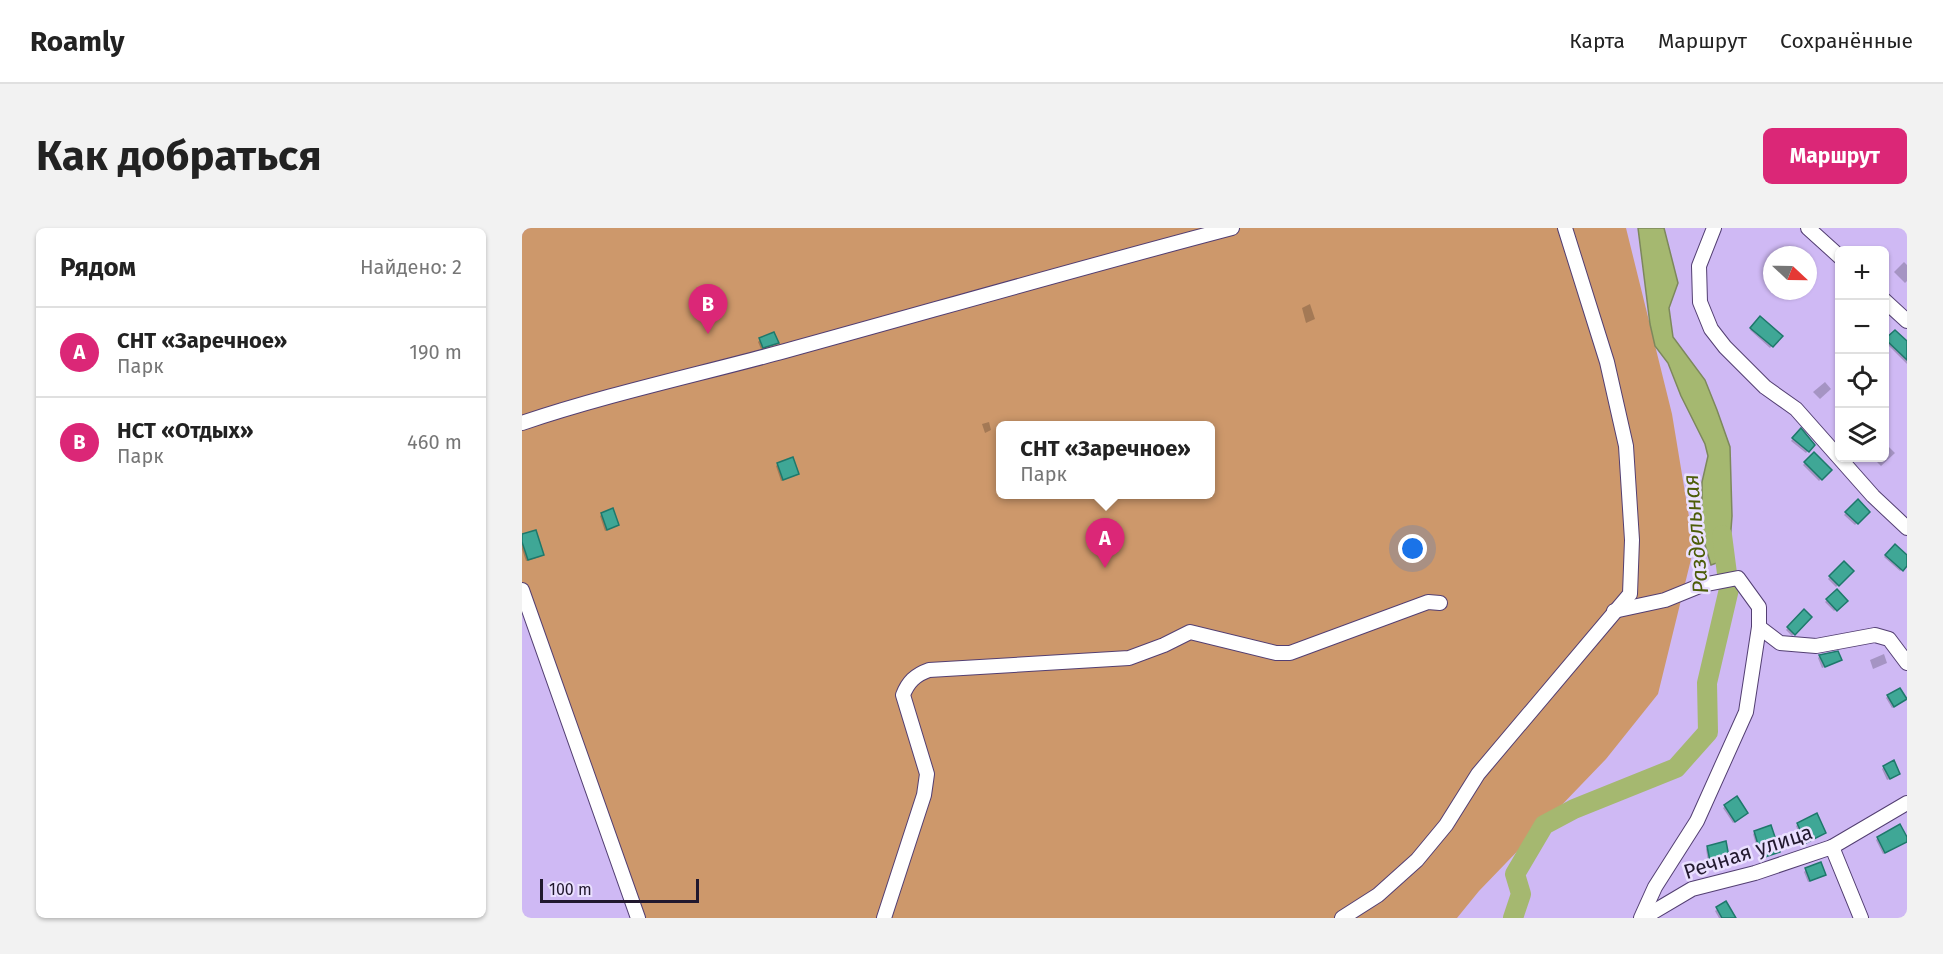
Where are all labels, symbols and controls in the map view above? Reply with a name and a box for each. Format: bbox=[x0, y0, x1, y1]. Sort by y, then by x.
text: Roamly bbox=[30, 25, 124, 58]
text: Карта bbox=[1569, 28, 1625, 54]
text: Маршрут bbox=[1658, 28, 1747, 54]
text: Сохранённые bbox=[1780, 28, 1913, 54]
button: Маршрут bbox=[1763, 128, 1907, 184]
text: Как добраться bbox=[36, 131, 322, 181]
north arrow bbox=[1763, 246, 1817, 300]
map controls bbox=[1835, 246, 1889, 462]
button: + bbox=[1835, 246, 1889, 300]
text: Рядом bbox=[60, 252, 136, 283]
text: Найдено: 2 bbox=[360, 255, 462, 279]
pin: B bbox=[688, 285, 728, 334]
button: − bbox=[1835, 300, 1889, 354]
text: СНТ «Заречное» bbox=[117, 327, 287, 354]
text: A bbox=[74, 340, 85, 364]
text: 190 m bbox=[409, 340, 462, 364]
text: Парк bbox=[117, 354, 164, 378]
button: locate bbox=[1835, 354, 1889, 408]
button: layers bbox=[1835, 408, 1889, 462]
text: НСТ «Отдых» bbox=[117, 417, 253, 444]
popup bbox=[996, 421, 1215, 499]
text: B bbox=[73, 430, 86, 454]
text: 460 m bbox=[407, 430, 462, 454]
text: СНТ «Заречное» bbox=[1020, 435, 1191, 462]
text: Парк bbox=[117, 444, 164, 468]
text: Парк bbox=[1020, 462, 1067, 486]
water label: Раздельная bbox=[1677, 473, 1714, 595]
pin: A bbox=[1086, 518, 1124, 568]
your location bbox=[1398, 534, 1427, 563]
street label: Речная улица bbox=[1680, 819, 1816, 885]
scale bar bbox=[540, 876, 699, 904]
text: 100 m bbox=[549, 880, 592, 899]

